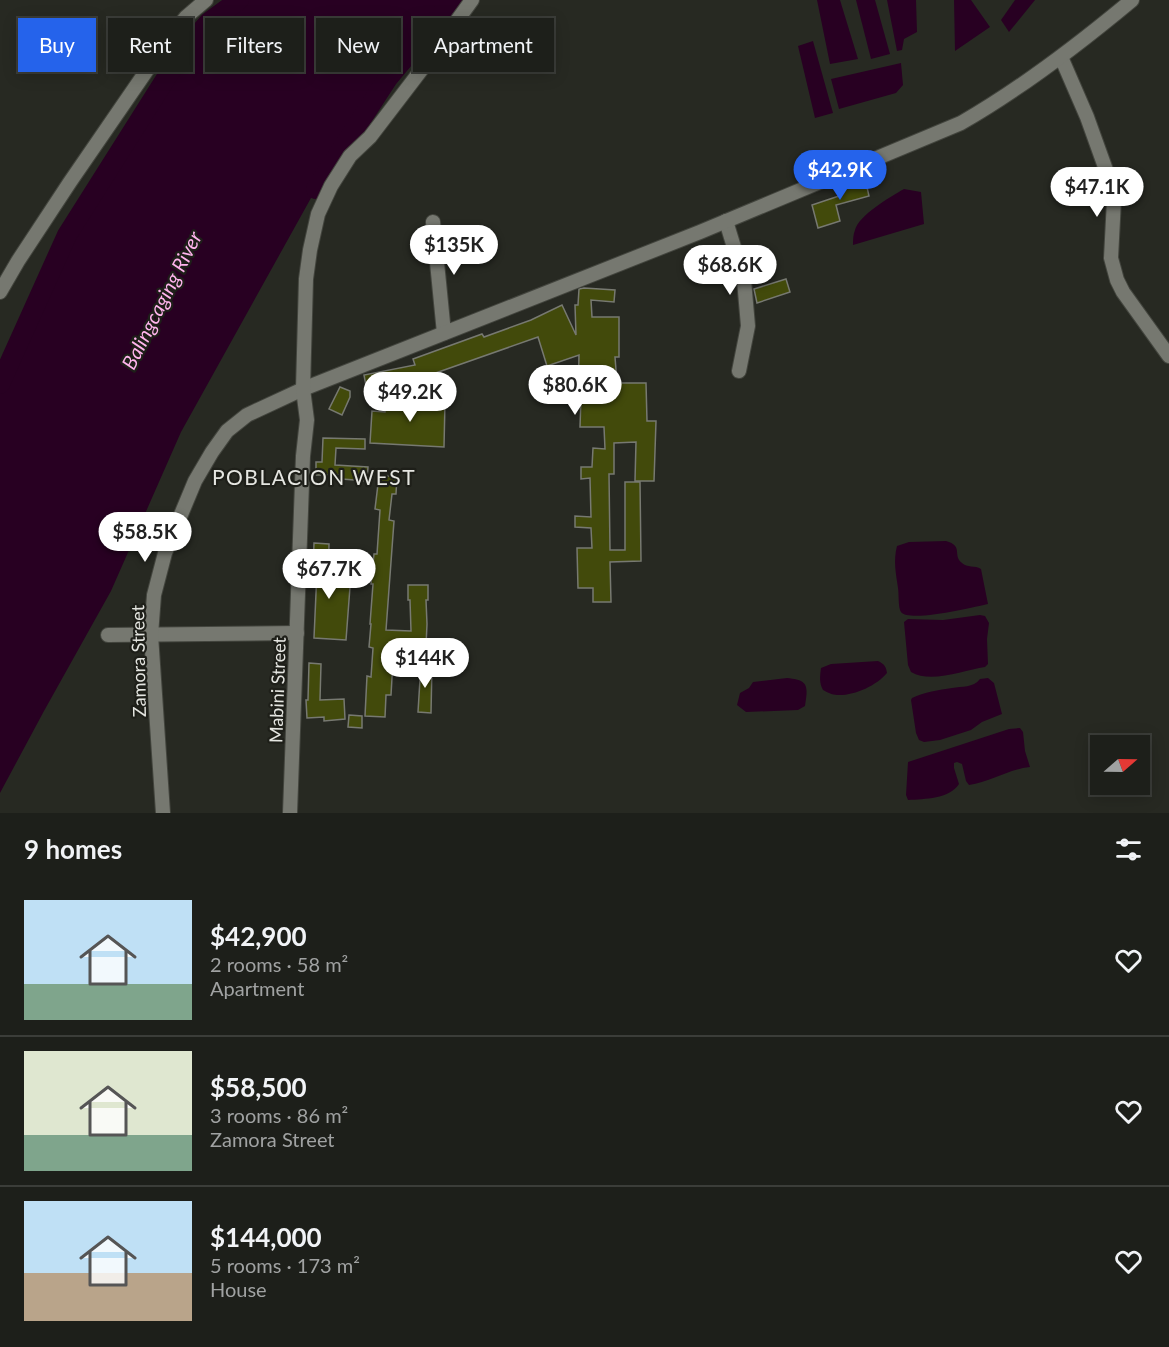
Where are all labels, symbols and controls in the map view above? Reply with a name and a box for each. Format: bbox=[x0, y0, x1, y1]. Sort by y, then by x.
chip: Buy bbox=[18, 18, 96, 72]
chip: Rent bbox=[108, 18, 193, 72]
chip: Filters bbox=[205, 18, 304, 72]
chip: New bbox=[316, 18, 401, 72]
chip: Apartment bbox=[413, 18, 554, 72]
pin: $42.9K bbox=[791, 150, 889, 201]
text: $42.9K bbox=[808, 157, 872, 181]
pin: $47.1K bbox=[1048, 167, 1146, 218]
text: $47.1K bbox=[1065, 174, 1129, 198]
pin: $135K bbox=[412, 225, 496, 276]
water label: Balingcaging River bbox=[116, 226, 207, 373]
text: $135K bbox=[424, 232, 484, 256]
pin: $68.6K bbox=[681, 245, 779, 296]
text: $68.6K bbox=[698, 252, 762, 276]
pin: $80.6K bbox=[526, 365, 624, 416]
pin: $49.2K bbox=[361, 372, 459, 423]
text: $80.6K bbox=[543, 372, 607, 396]
text: $49.2K bbox=[378, 379, 442, 403]
district label: POBLACION WEST bbox=[212, 464, 416, 489]
pin: $58.5K bbox=[96, 512, 194, 563]
text: $58.5K bbox=[113, 519, 177, 543]
pin: $67.7K bbox=[280, 549, 378, 600]
text: $67.7K bbox=[297, 556, 361, 580]
street label: Zamora Street bbox=[126, 604, 150, 717]
street label: Mabini Street bbox=[264, 636, 290, 743]
pin: $144K bbox=[383, 638, 467, 689]
text: $144K bbox=[395, 645, 455, 669]
north arrow bbox=[1090, 735, 1150, 795]
map controls bbox=[1090, 735, 1150, 795]
text: 9 homes bbox=[24, 833, 122, 865]
icon: filters bbox=[1112, 833, 1145, 866]
text: $42,900 bbox=[210, 920, 307, 952]
icon: home bbox=[72, 924, 144, 996]
icon: heart bbox=[1112, 944, 1145, 977]
text: 2 rooms · 58 m² bbox=[210, 952, 348, 976]
text: Apartment bbox=[210, 976, 304, 1000]
text: $58,500 bbox=[210, 1071, 307, 1103]
icon: home bbox=[72, 1075, 144, 1147]
icon: heart bbox=[1112, 1095, 1145, 1128]
text: 3 rooms · 86 m² bbox=[210, 1103, 348, 1127]
text: Zamora Street bbox=[210, 1127, 335, 1151]
text: $144,000 bbox=[210, 1221, 322, 1253]
icon: home bbox=[72, 1225, 144, 1297]
icon: heart bbox=[1112, 1245, 1145, 1278]
text: 5 rooms · 173 m² bbox=[210, 1253, 360, 1277]
text: House bbox=[210, 1277, 267, 1301]

